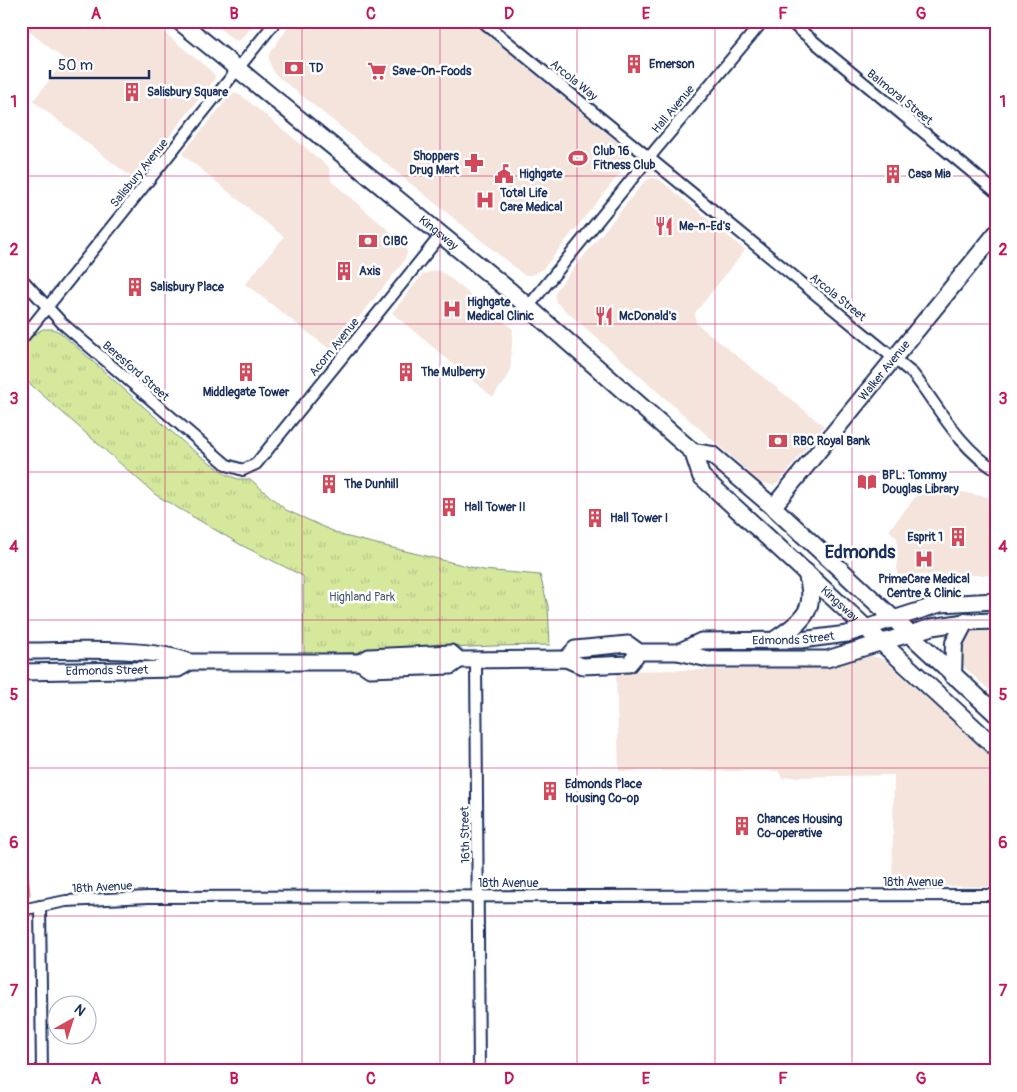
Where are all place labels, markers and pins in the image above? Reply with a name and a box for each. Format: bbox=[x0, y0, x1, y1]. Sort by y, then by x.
building icon: Emerson bbox=[623, 53, 645, 75]
bank icon: TD bbox=[283, 57, 305, 79]
place label: Emerson bbox=[649, 57, 695, 72]
supermarket icon: Save-On-Foods bbox=[366, 60, 388, 82]
place label: TD bbox=[308, 61, 324, 76]
place label: Save-On-Foods bbox=[392, 64, 472, 79]
building icon: Salisbury Square bbox=[121, 81, 143, 103]
place label: Salisbury Square bbox=[147, 85, 229, 100]
place label: Club 16 Fitness Club bbox=[593, 144, 656, 173]
sports icon: Club 16 Fitness Club bbox=[567, 147, 589, 169]
place label: Shoppers Drug Mart bbox=[409, 149, 460, 178]
pharmacy icon: Shoppers Drug Mart bbox=[463, 152, 485, 174]
public building icon: Highgate bbox=[493, 163, 515, 185]
building icon: Casa Mia bbox=[882, 163, 904, 185]
place label: Highgate bbox=[519, 167, 564, 182]
place label: Casa Mia bbox=[908, 167, 951, 182]
place label: Total Life Care Medical bbox=[499, 186, 563, 215]
hospital icon: Total Life Care Medical bbox=[474, 189, 496, 211]
restaurant icon: Me-n-Ed's bbox=[653, 215, 675, 237]
place label: Me-n-Ed's bbox=[679, 219, 731, 234]
bank icon: CIBC bbox=[357, 230, 379, 252]
place label: CIBC bbox=[383, 234, 409, 249]
building icon: Axis bbox=[333, 260, 355, 282]
place label: Axis bbox=[359, 264, 381, 279]
building icon: Salisbury Place bbox=[124, 276, 146, 298]
place label: Salisbury Place bbox=[150, 280, 225, 295]
place label: Highgate Medical Clinic bbox=[467, 295, 534, 324]
hospital icon: Highgate Medical Clinic bbox=[441, 298, 463, 320]
restaurant icon: McDonald's bbox=[593, 305, 615, 327]
place label: McDonald's bbox=[619, 309, 677, 324]
building icon: Middlegate Tower bbox=[235, 361, 257, 383]
building icon: The Mulberry bbox=[395, 361, 417, 383]
place label: The Mulberry bbox=[420, 365, 486, 380]
place label: Middlegate Tower bbox=[203, 385, 290, 400]
bank icon: RBC Royal Bank bbox=[767, 430, 789, 452]
place label: RBC Royal Bank bbox=[793, 434, 871, 449]
place label: BPL: Tommy Douglas Library bbox=[882, 468, 959, 497]
library icon: BPL: Tommy Douglas Library bbox=[856, 471, 878, 493]
building icon: The Dunhill bbox=[318, 473, 340, 495]
place label: The Dunhill bbox=[343, 477, 399, 492]
building icon: Hall Tower II bbox=[438, 496, 460, 518]
place label: Hall Tower II bbox=[464, 500, 526, 515]
building icon: Hall Tower I bbox=[584, 507, 606, 529]
place label: Hall Tower I bbox=[610, 511, 668, 526]
building icon: Esprit 1 bbox=[947, 526, 969, 548]
place label: Esprit 1 bbox=[907, 530, 943, 545]
hospital icon: PrimeCare Medical Centre & Clinic bbox=[913, 548, 935, 570]
place label: PrimeCare Medical Centre & Clinic bbox=[878, 572, 970, 601]
place label: Edmonds Place Housing Co-op bbox=[565, 777, 643, 806]
building icon: Edmonds Place Housing Co-op bbox=[539, 780, 561, 802]
place label: Chances Housing Co-operative bbox=[757, 812, 842, 841]
building icon: Chances Housing Co-operative bbox=[731, 815, 753, 837]

